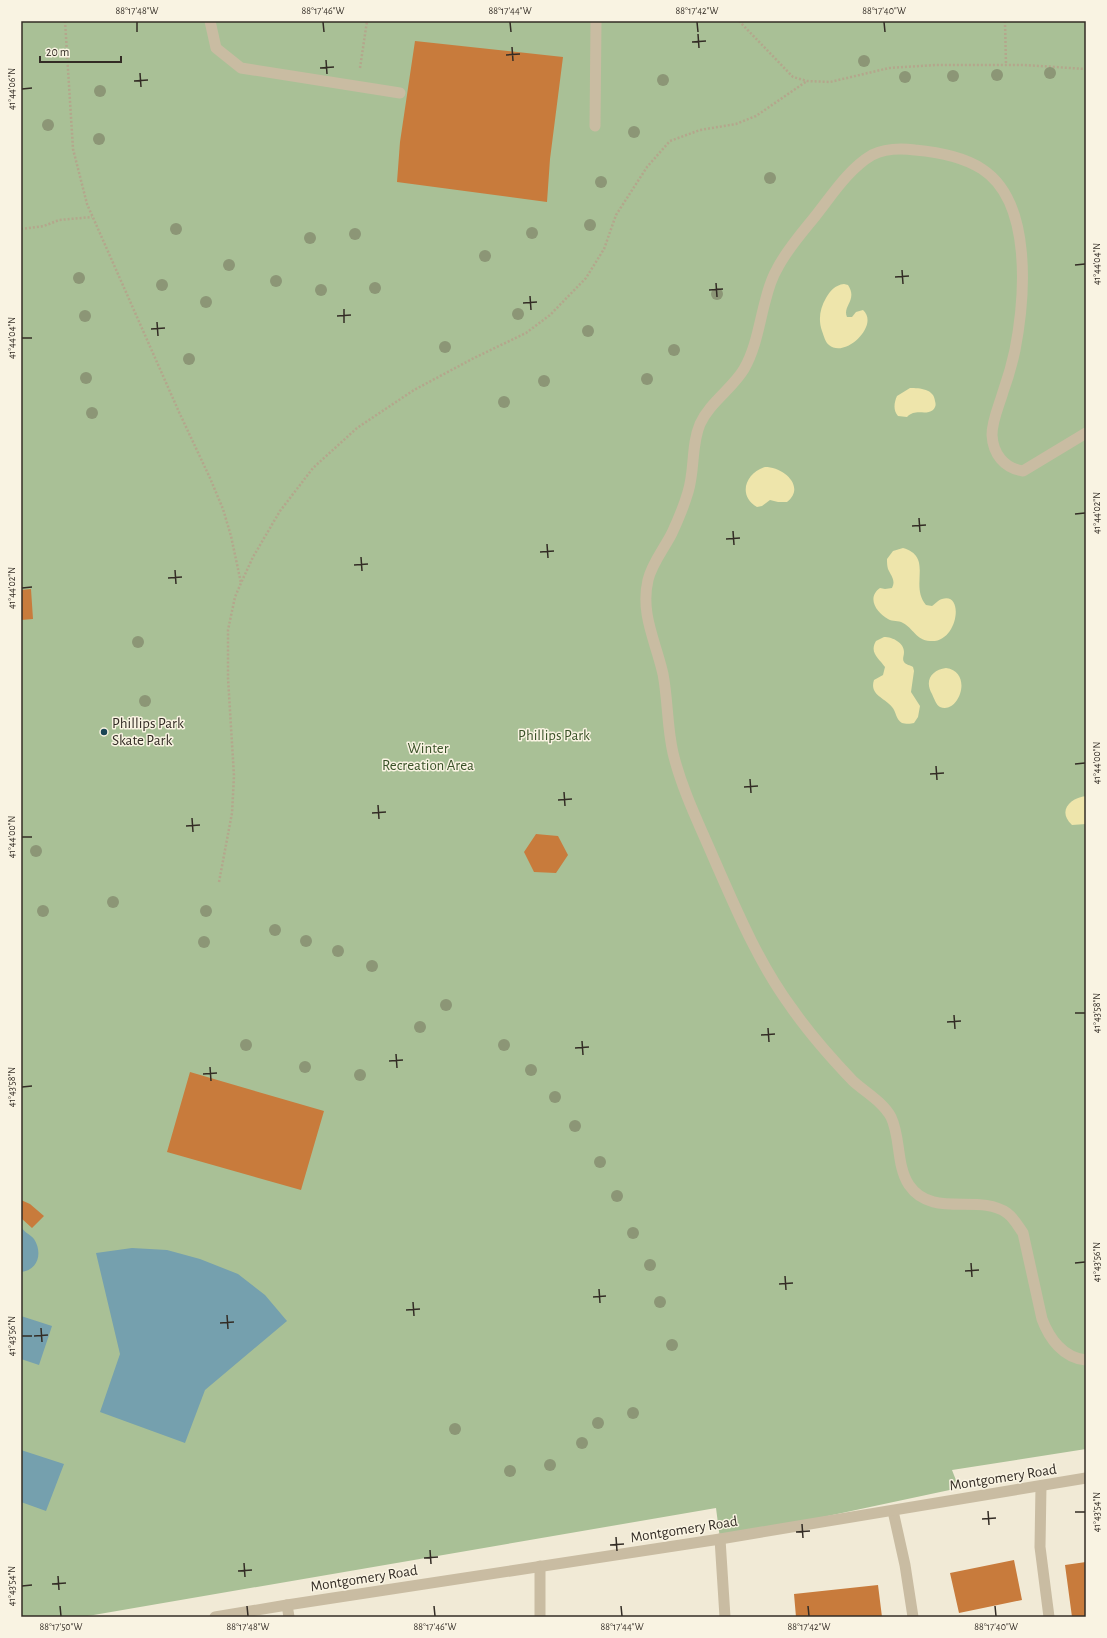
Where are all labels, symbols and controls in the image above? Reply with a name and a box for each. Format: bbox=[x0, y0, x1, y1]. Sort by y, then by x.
text: 88°17'48"W bbox=[115, 6, 159, 16]
text: 88°17'46"W bbox=[301, 6, 345, 16]
text: 88°17'44"W bbox=[488, 6, 532, 16]
text: 88°17'42"W bbox=[676, 6, 719, 16]
text: 88°17'40"W bbox=[862, 6, 906, 16]
scale bar bbox=[40, 38, 121, 64]
text: 20 m bbox=[46, 46, 69, 58]
text: 41°44'06"N bbox=[7, 68, 17, 110]
text: 41°44'04"N bbox=[1092, 243, 1102, 285]
text: 41°44'04"N bbox=[7, 317, 17, 359]
text: 41°44'02"N bbox=[1092, 492, 1102, 534]
text: 41°44'02"N bbox=[7, 567, 17, 609]
place label: Phillips Park Skate Park bbox=[112, 716, 184, 748]
marker: Phillips Park Skate Park bbox=[99, 727, 109, 737]
park label: Phillips Park bbox=[518, 728, 590, 743]
park label: Winter Recreation Area bbox=[382, 741, 474, 773]
text: 41°44'00"N bbox=[1092, 742, 1102, 784]
text: 41°44'00"N bbox=[7, 816, 17, 858]
text: 41°43'58"N bbox=[1092, 993, 1102, 1033]
text: 41°43'58"N bbox=[7, 1067, 17, 1107]
text: 41°43'56"N bbox=[1092, 1242, 1102, 1282]
text: 41°43'56"N bbox=[7, 1316, 17, 1356]
street label: Montgomery Road bbox=[948, 1462, 1058, 1493]
text: 41°43'54"N bbox=[1092, 1492, 1102, 1532]
street label: Montgomery Road bbox=[629, 1514, 739, 1545]
street label: Montgomery Road bbox=[309, 1563, 419, 1594]
text: 41°43'54"N bbox=[7, 1566, 17, 1606]
text: 88°17'50"W bbox=[39, 1622, 83, 1632]
text: 88°17'48"W bbox=[226, 1622, 270, 1632]
text: 88°17'46"W bbox=[413, 1622, 457, 1632]
text: 88°17'44"W bbox=[600, 1622, 644, 1632]
text: 88°17'42"W bbox=[788, 1622, 831, 1632]
text: 88°17'40"W bbox=[974, 1622, 1018, 1632]

